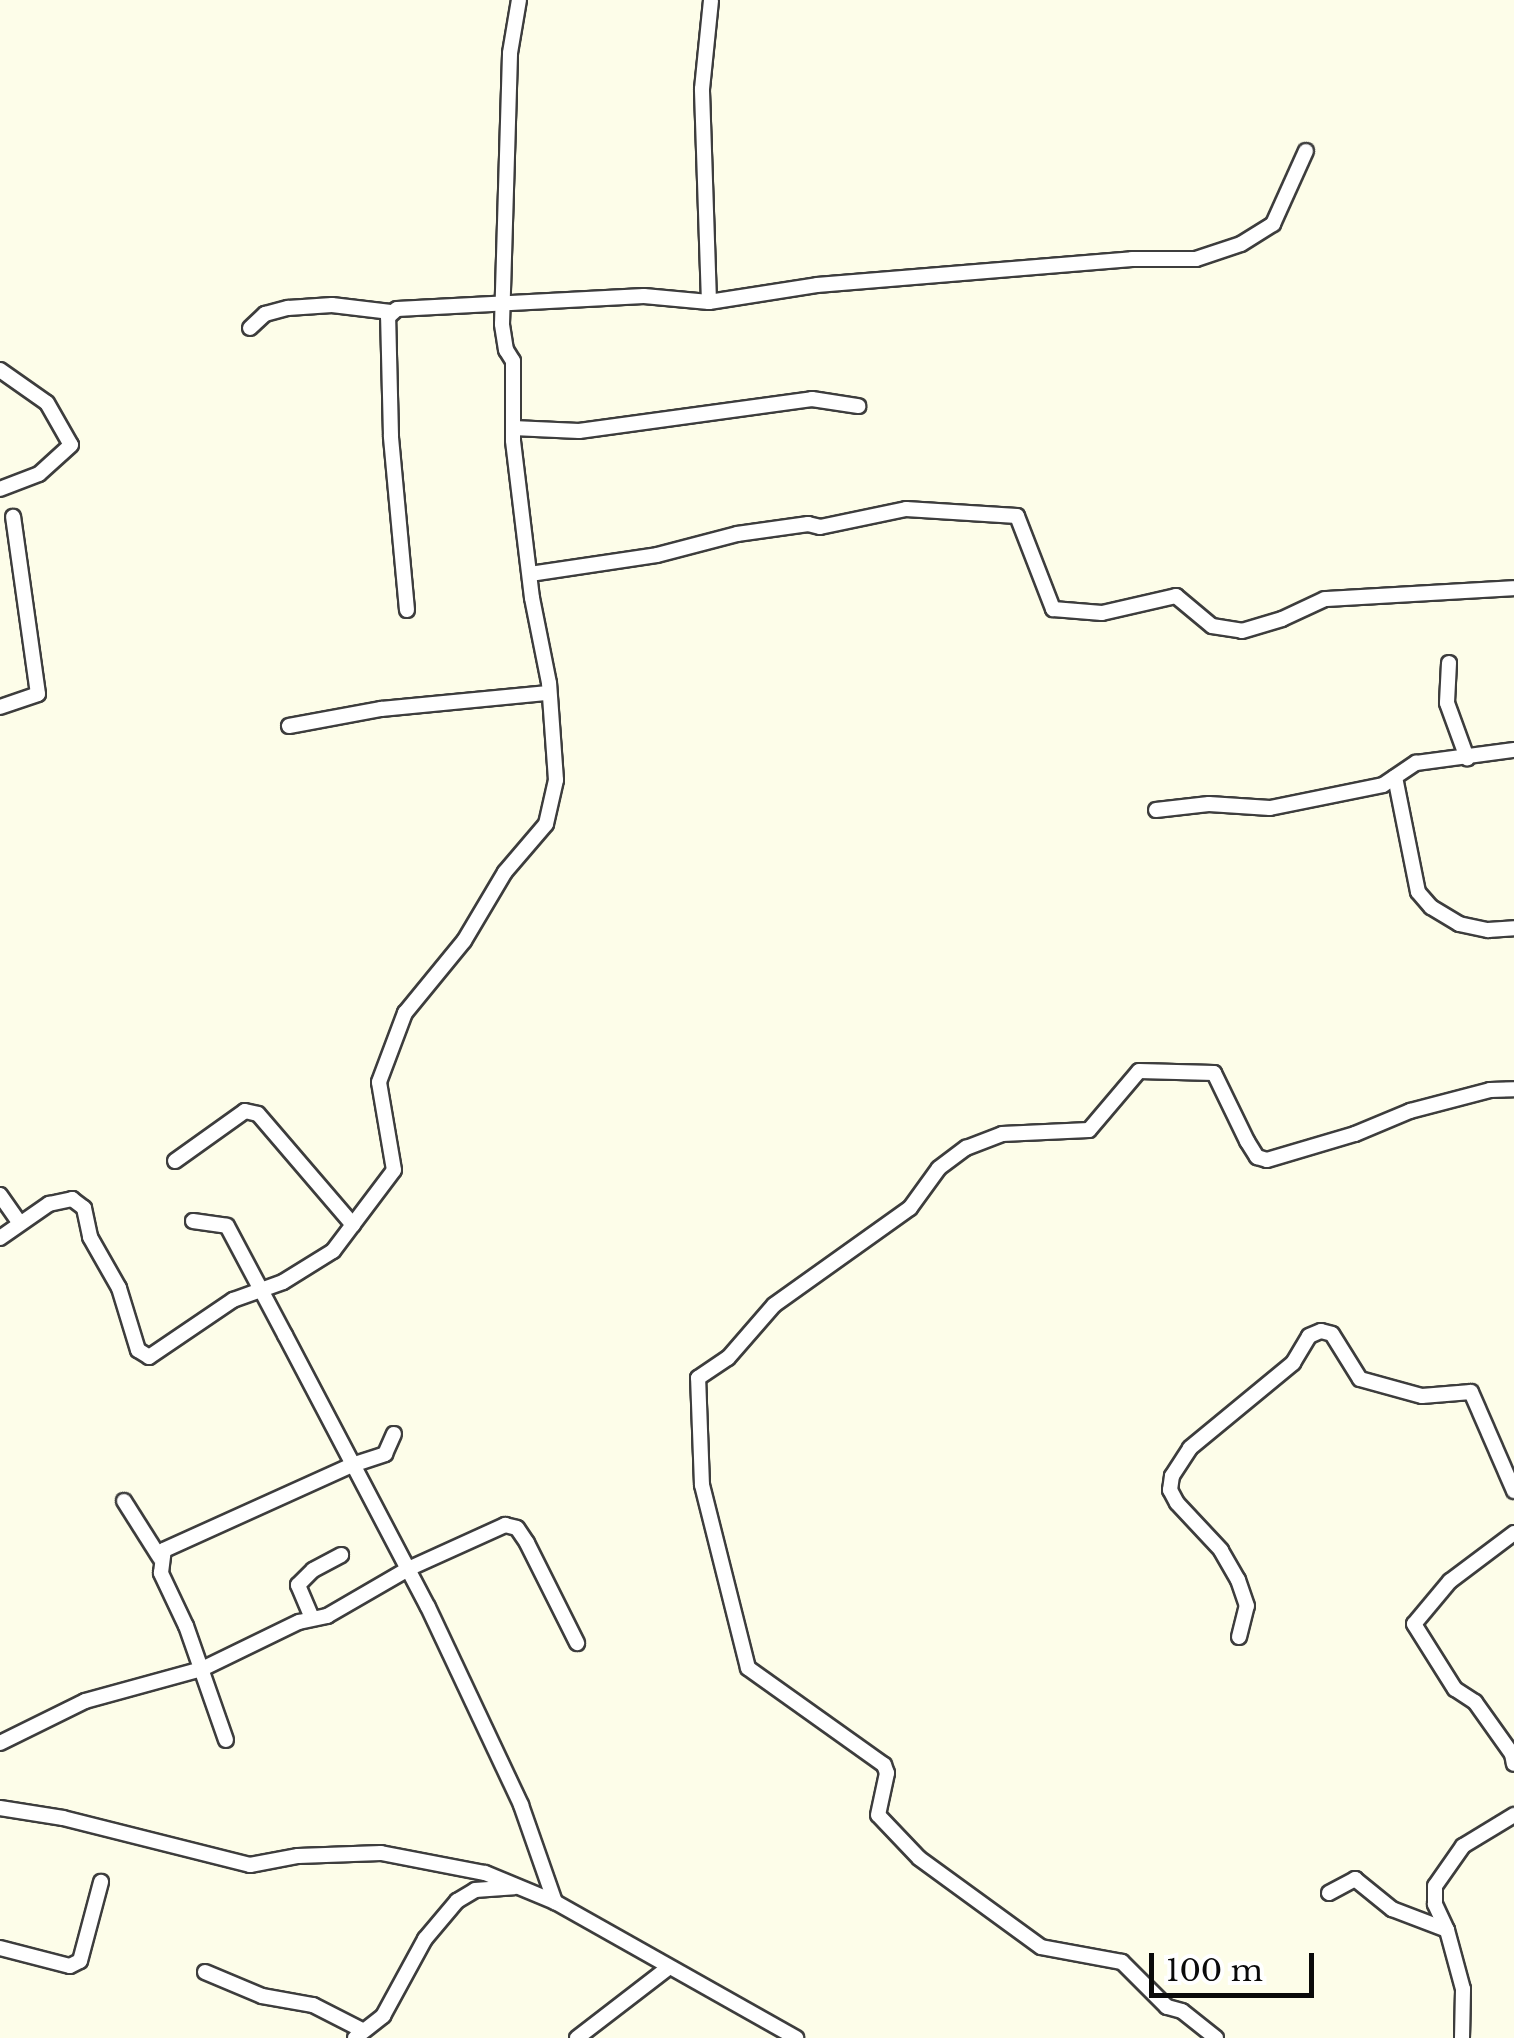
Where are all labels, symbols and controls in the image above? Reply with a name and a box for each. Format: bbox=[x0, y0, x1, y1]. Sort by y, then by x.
scale bar bbox=[1154, 1933, 1319, 1995]
text: 100 m bbox=[1166, 1952, 1263, 1989]

